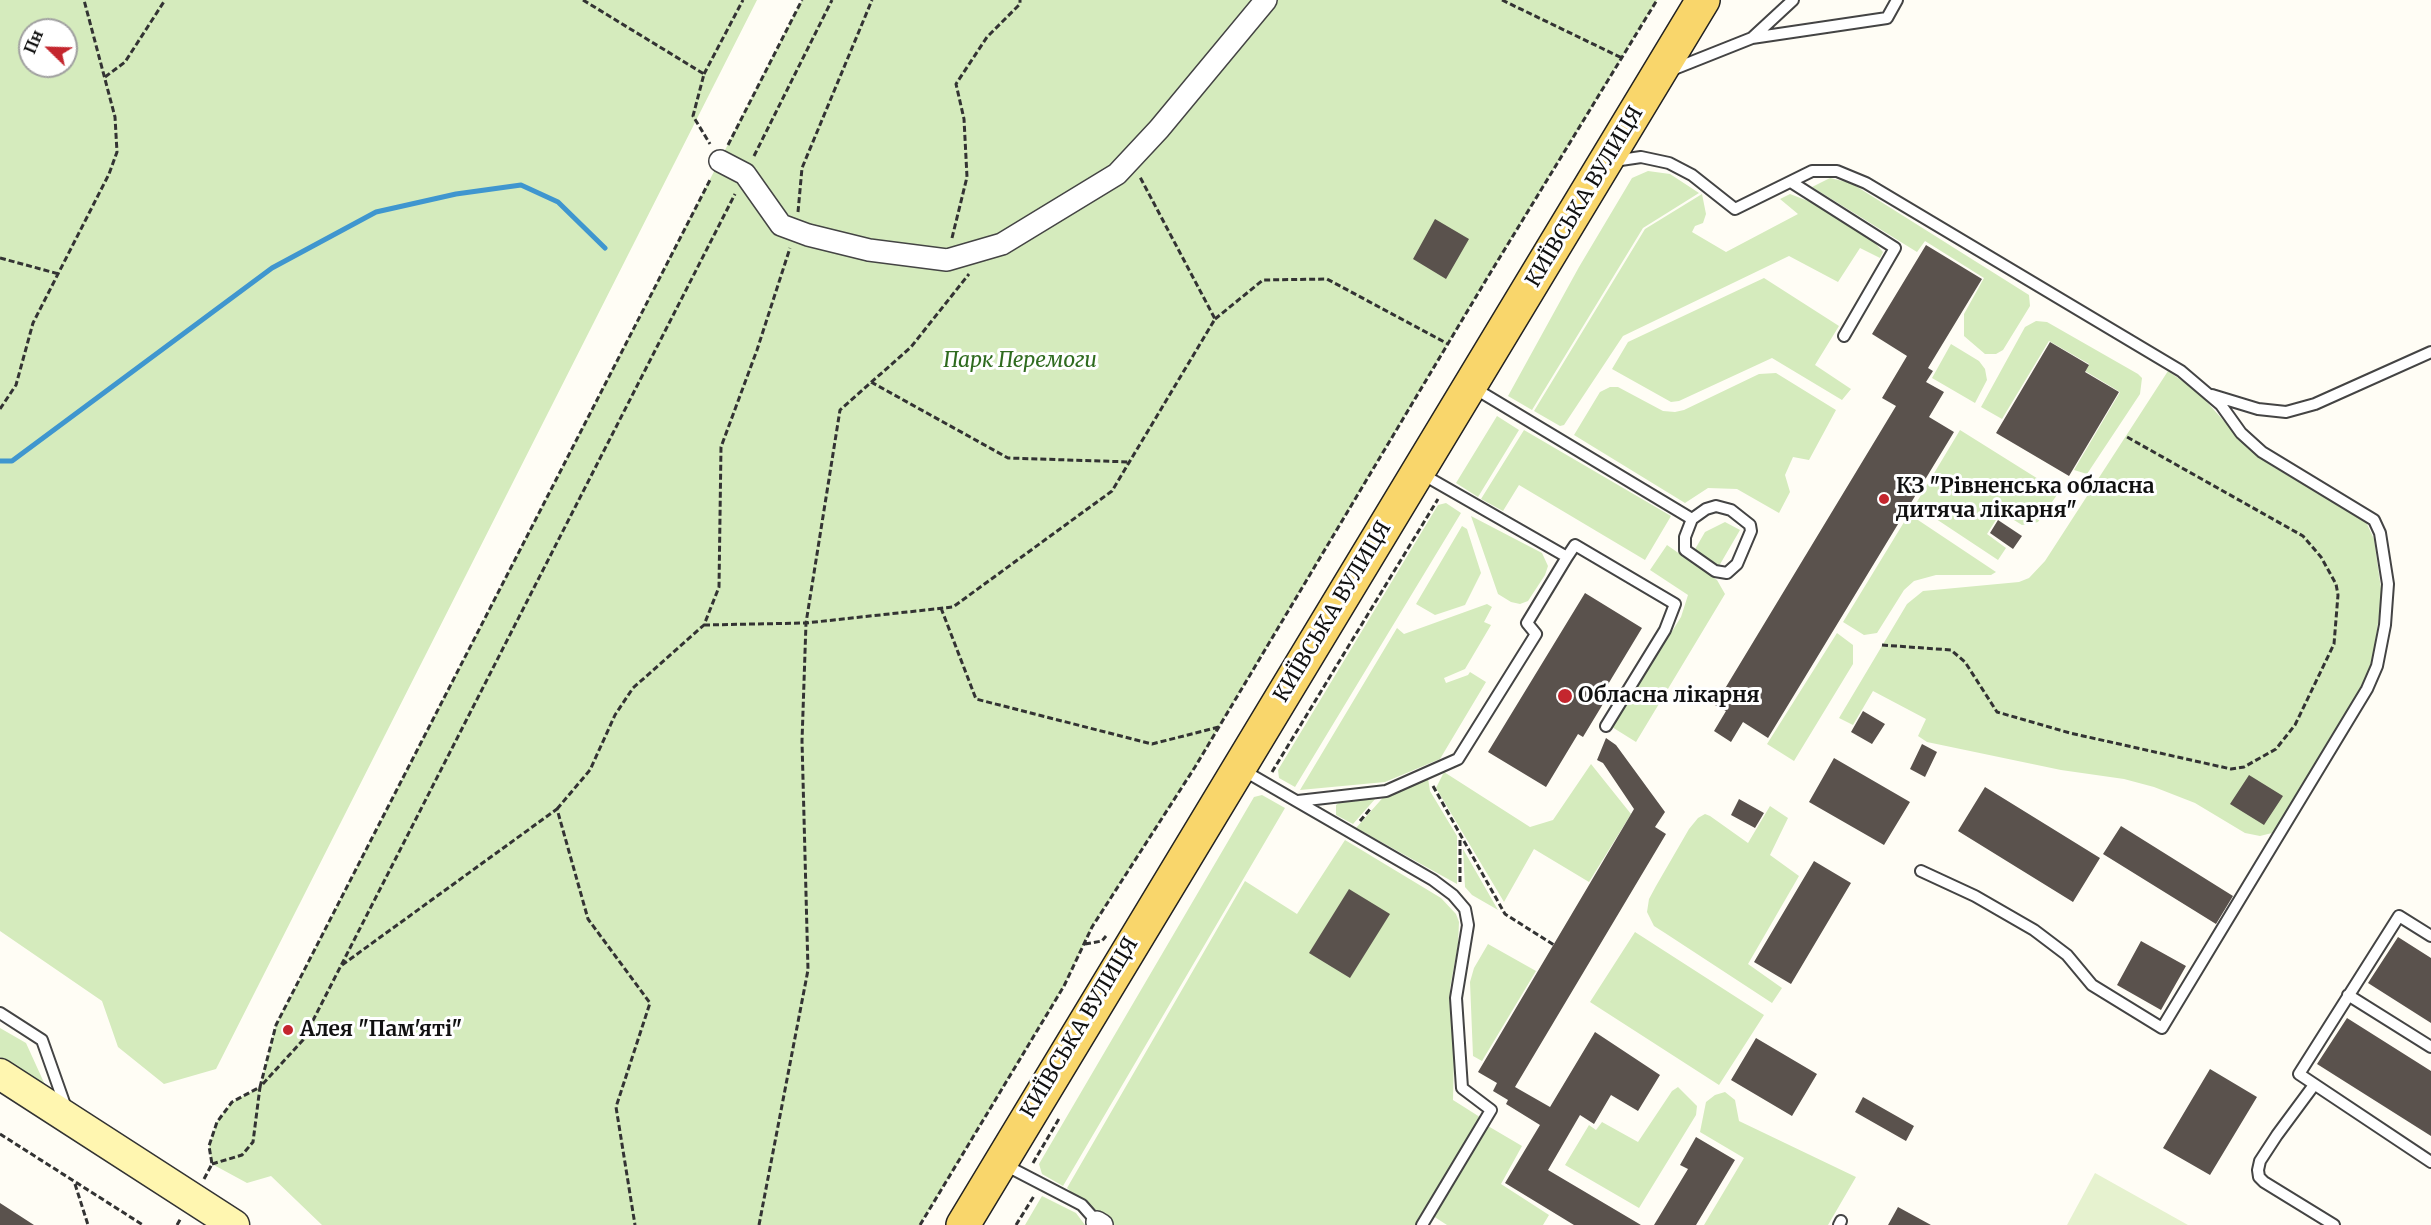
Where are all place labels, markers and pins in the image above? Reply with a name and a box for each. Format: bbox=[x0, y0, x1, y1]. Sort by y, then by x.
place label: КЗ "Рівненська обласна дитяча лікарня" bbox=[1896, 474, 2154, 524]
marker: КЗ "Рівненська обласна дитяча лікарня" bbox=[1877, 492, 1891, 506]
place label: Обласна лікарня bbox=[1578, 683, 1760, 709]
marker: Обласна лікарня bbox=[1556, 687, 1574, 705]
place label: Алея "Пам'яті" bbox=[300, 1017, 462, 1043]
marker: Алея "Пам'яті" bbox=[281, 1023, 295, 1037]

